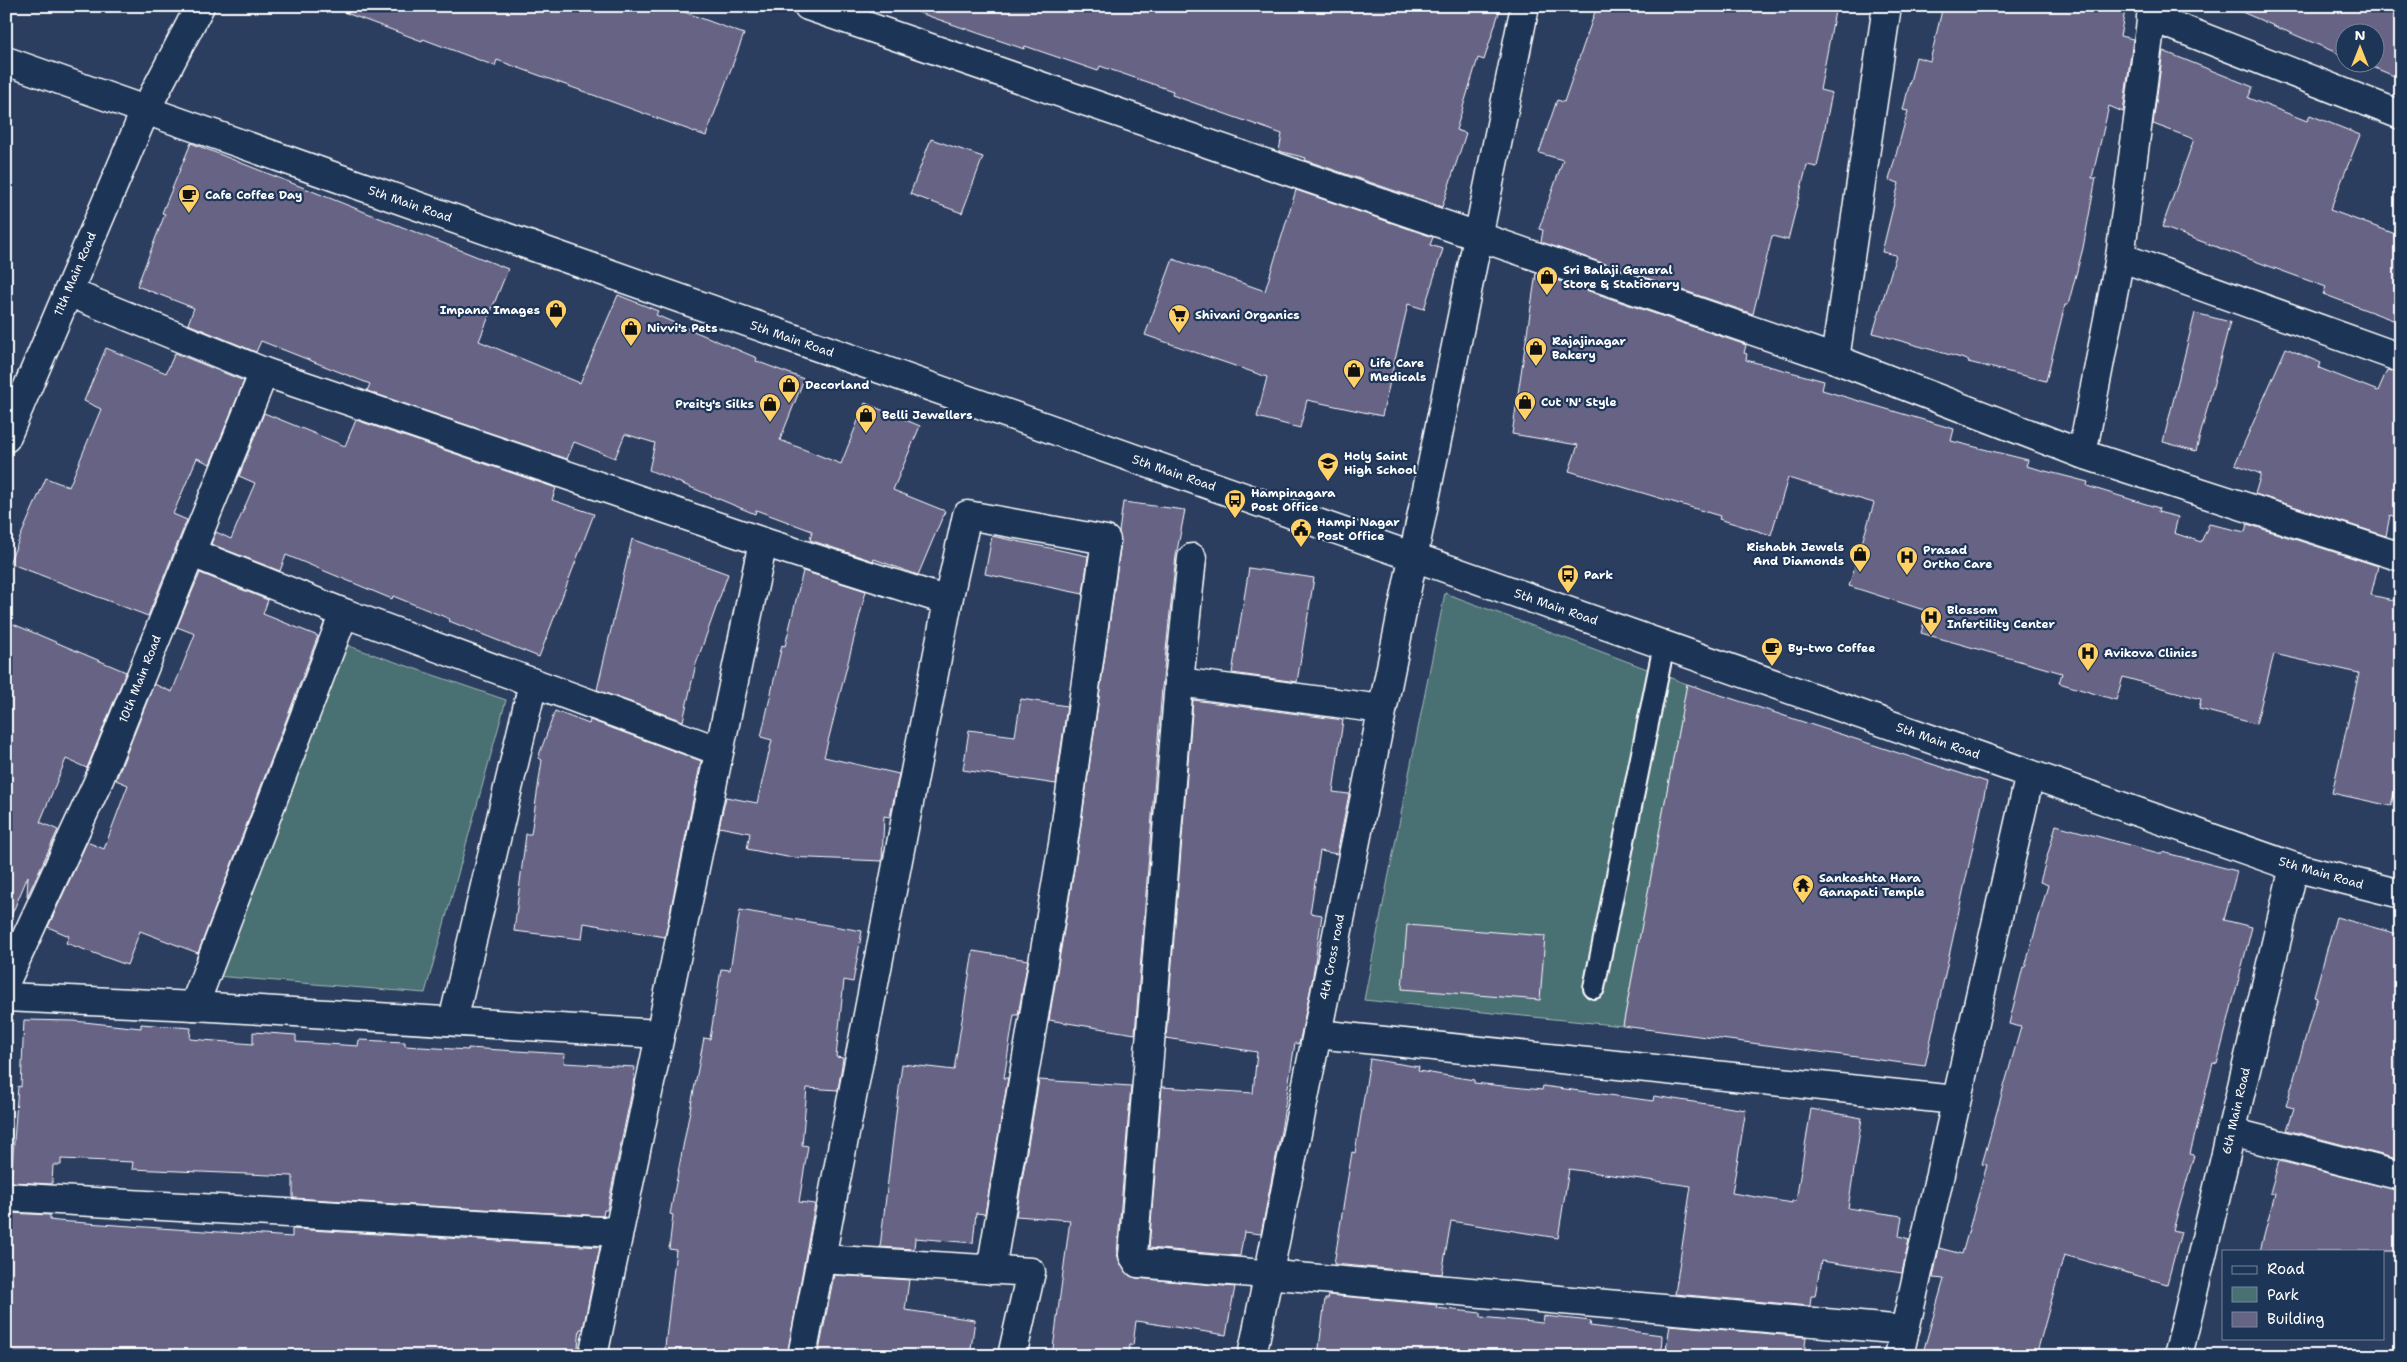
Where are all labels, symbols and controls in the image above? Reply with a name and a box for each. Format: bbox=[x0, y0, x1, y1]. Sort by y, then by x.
north arrow bbox=[2334, 22, 2384, 72]
text: N bbox=[2354, 26, 2366, 44]
street label: 5th Main Road bbox=[366, 182, 454, 226]
cafe icon: Cafe Coffee Day bbox=[177, 183, 201, 214]
place label: Cafe Coffee Day bbox=[205, 187, 302, 203]
street label: 11th Main Road bbox=[50, 229, 100, 318]
place label: Sri Balaji General Store & Stationery bbox=[1563, 262, 1680, 292]
shop icon: Sri Balaji General Store & Stationery bbox=[1535, 265, 1559, 296]
shop icon: Impana Images bbox=[544, 298, 568, 329]
place label: Impana Images bbox=[440, 302, 540, 318]
supermarket icon: Shivani Organics bbox=[1167, 303, 1191, 334]
place label: Shivani Organics bbox=[1195, 307, 1300, 323]
shop icon: Nivvi's Pets bbox=[619, 316, 643, 347]
street label: 5th Main Road bbox=[748, 317, 836, 361]
place label: Nivvi's Pets bbox=[647, 320, 718, 336]
place label: Rajajinagar Bakery bbox=[1552, 333, 1627, 363]
shop icon: Rajajinagar Bakery bbox=[1524, 336, 1548, 367]
place label: Life Care Medicals bbox=[1370, 355, 1426, 385]
shop icon: Life Care Medicals bbox=[1342, 358, 1366, 389]
shop icon: Decorland bbox=[777, 373, 801, 404]
place label: Decorland bbox=[805, 377, 869, 393]
shop icon: Cut 'N' Style bbox=[1513, 390, 1537, 421]
shop icon: Preity's Silks bbox=[758, 392, 782, 423]
place label: Cut 'N' Style bbox=[1541, 394, 1617, 410]
place label: Preity's Silks bbox=[675, 396, 754, 412]
shop icon: Belli Jewellers bbox=[854, 403, 878, 434]
place label: Belli Jewellers bbox=[882, 407, 973, 423]
place label: Holy Saint High School bbox=[1344, 448, 1417, 478]
street label: 5th Main Road bbox=[1130, 451, 1218, 495]
school or university icon: Holy Saint High School bbox=[1316, 451, 1340, 482]
place label: Hampinagara Post Office bbox=[1251, 485, 1336, 515]
bus stop icon: Hampinagara Post Office bbox=[1223, 488, 1247, 519]
place label: Hampi Nagar Post Office bbox=[1317, 514, 1400, 544]
public building icon: Hampi Nagar Post Office bbox=[1289, 517, 1313, 548]
place label: Rishabh Jewels And Diamonds bbox=[1746, 539, 1844, 569]
shop icon: Rishabh Jewels And Diamonds bbox=[1848, 542, 1872, 573]
place label: Prasad Ortho Care bbox=[1923, 542, 1992, 572]
hospital icon: Prasad Ortho Care bbox=[1895, 545, 1919, 576]
bus stop icon: Park bbox=[1556, 563, 1580, 594]
place label: Park bbox=[1584, 567, 1613, 583]
street label: 5th Main Road bbox=[1512, 585, 1600, 629]
place label: Blossom Infertility Center bbox=[1947, 602, 2055, 632]
hospital icon: Blossom Infertility Center bbox=[1919, 605, 1943, 636]
street label: 10th Main Road bbox=[115, 632, 165, 725]
cafe icon: By-two Coffee bbox=[1760, 636, 1784, 667]
place label: By-two Coffee bbox=[1788, 640, 1875, 656]
hospital icon: Avikova Clinics bbox=[2076, 641, 2100, 672]
place label: Avikova Clinics bbox=[2104, 645, 2197, 661]
street label: 5th Main Road bbox=[1894, 719, 1982, 763]
street label: 5th Main Road bbox=[2277, 853, 2366, 893]
place label: Sankashta Hara Ganapati Temple bbox=[1819, 870, 1925, 900]
temple icon: Sankashta Hara Ganapati Temple bbox=[1791, 873, 1815, 904]
street label: 4th Cross road bbox=[1316, 912, 1348, 1001]
street label: 6th Main Road bbox=[2218, 1066, 2254, 1156]
legend bbox=[2222, 1250, 2384, 1340]
text: Road bbox=[2267, 1259, 2305, 1279]
text: Park bbox=[2267, 1285, 2299, 1305]
text: Building bbox=[2267, 1309, 2324, 1329]

